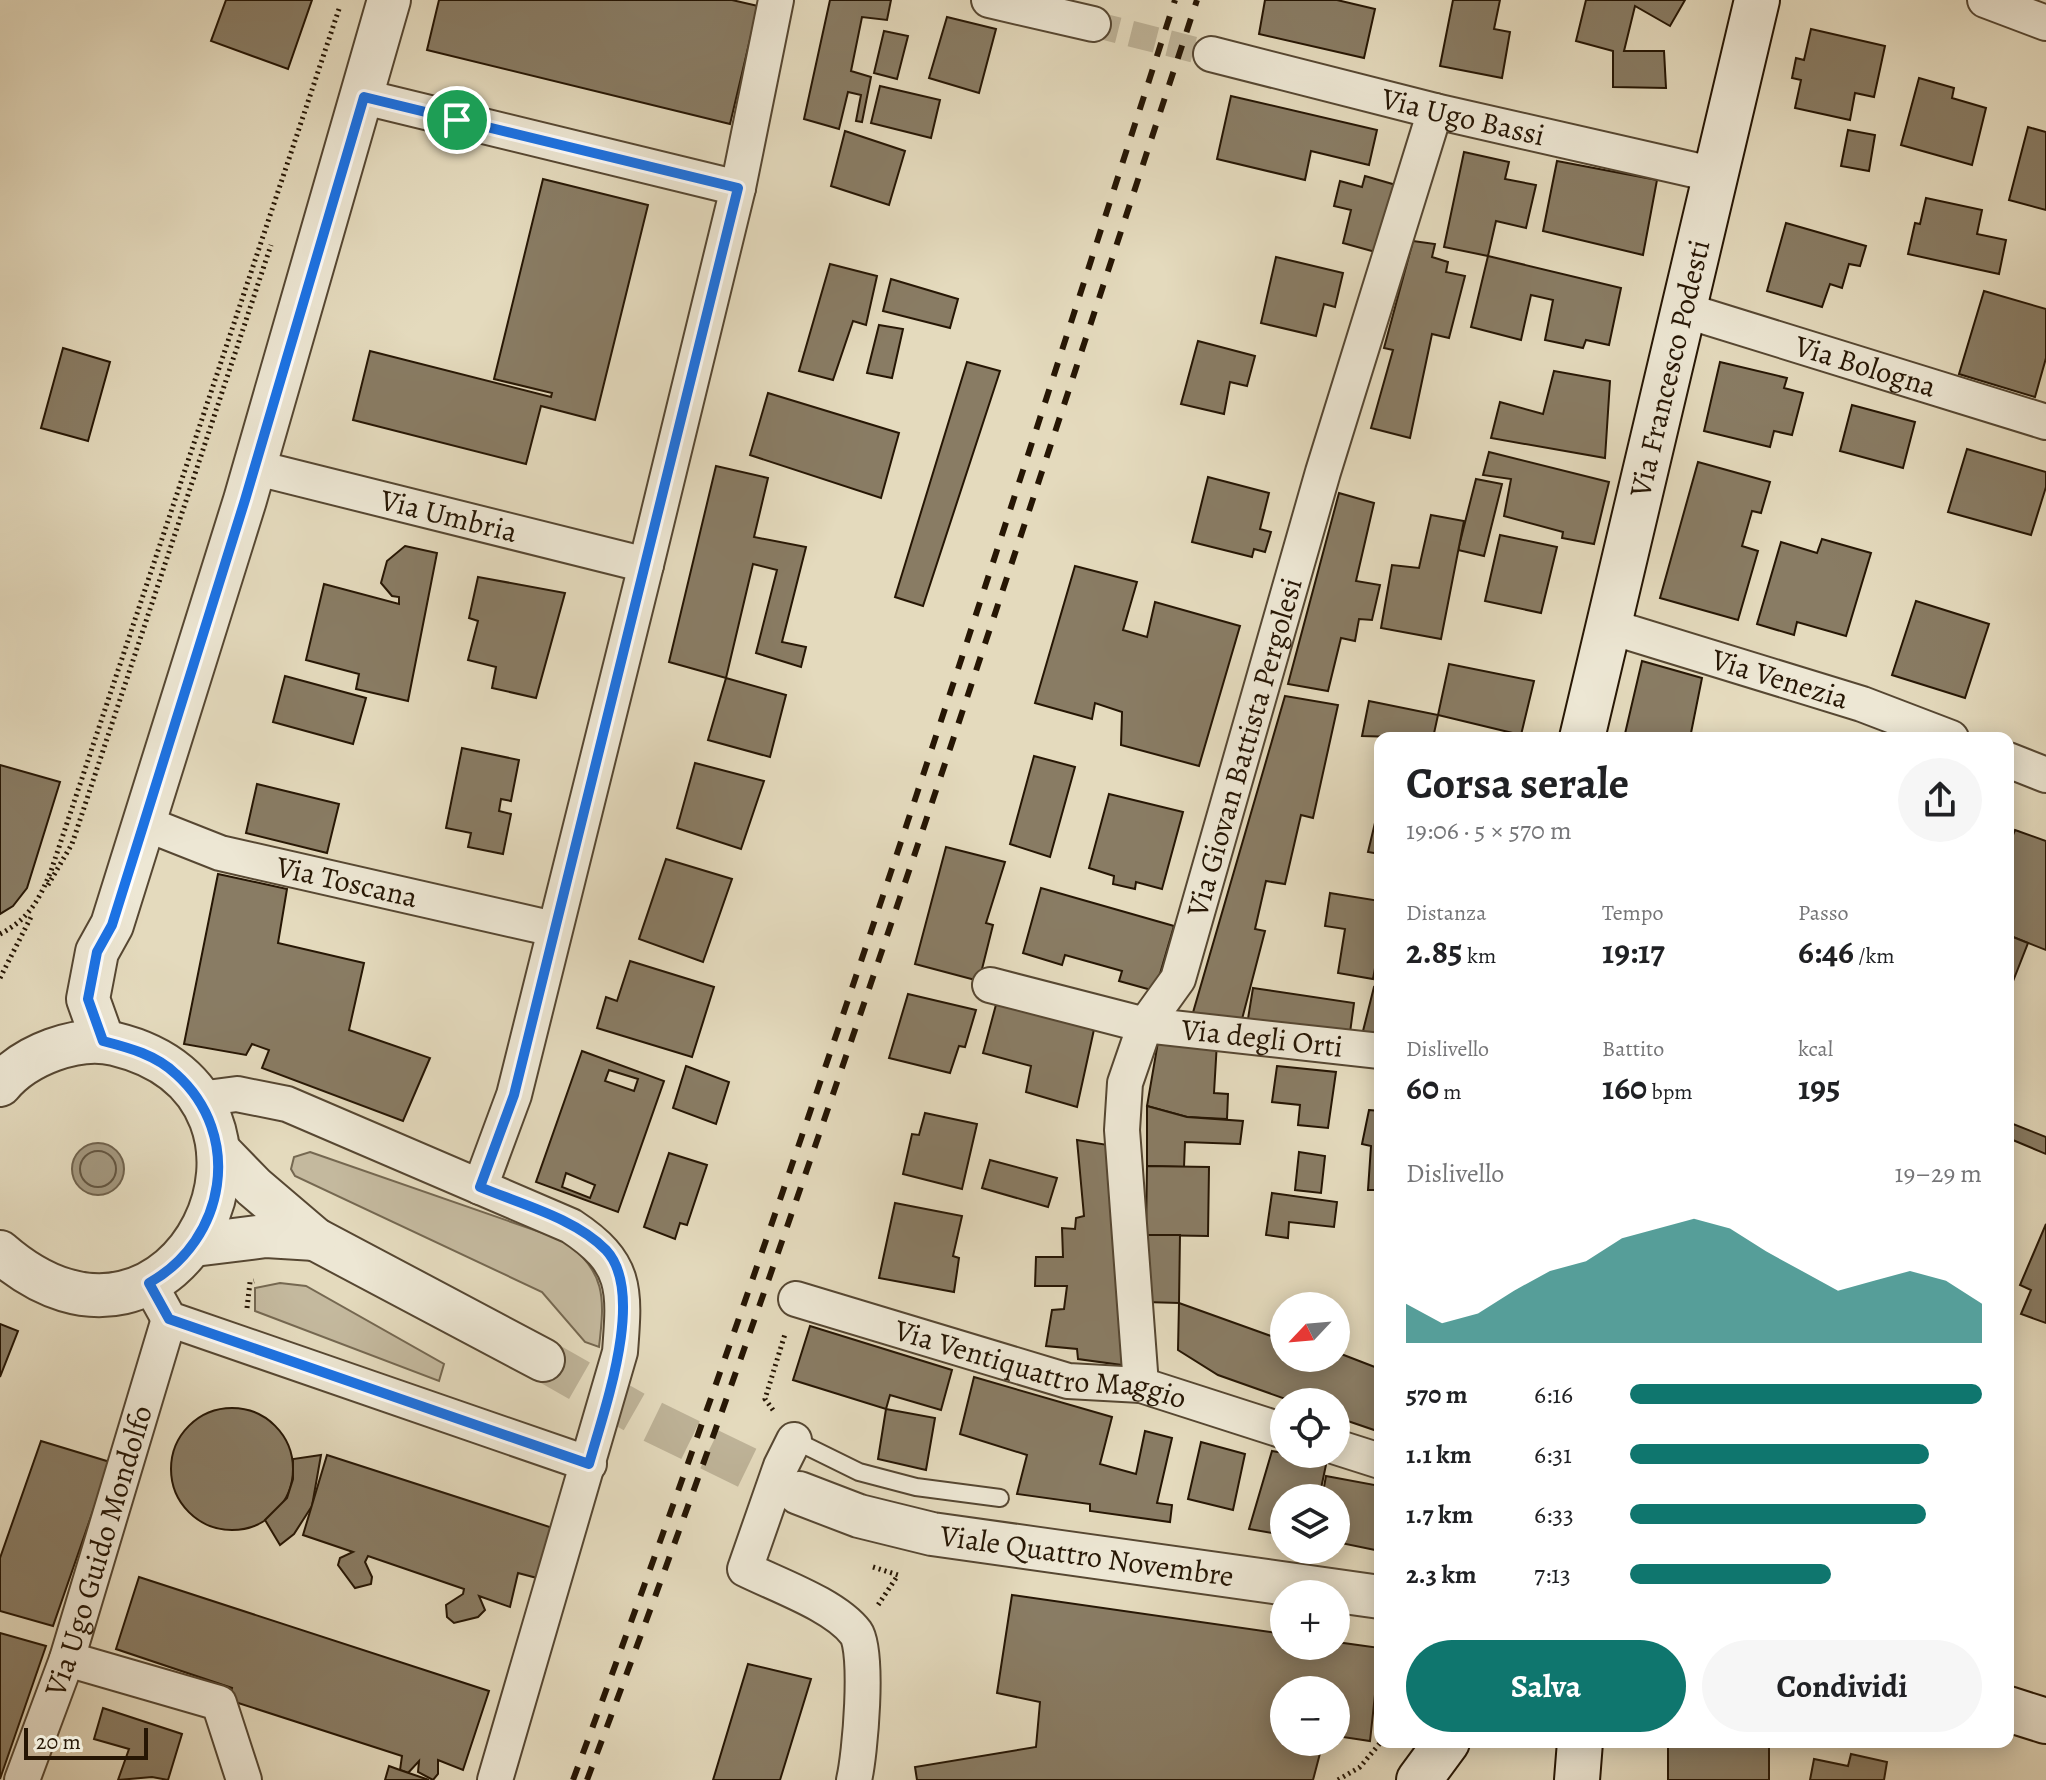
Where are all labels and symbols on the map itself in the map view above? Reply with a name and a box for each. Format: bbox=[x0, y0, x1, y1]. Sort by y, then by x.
street label: Via Ugo Bassi bbox=[1376, 78, 1549, 155]
pin bbox=[423, 86, 491, 154]
street label: Via Francesco Podesti bbox=[1620, 236, 1719, 502]
street label: Via Bologna bbox=[1789, 325, 1941, 407]
street label: Via Umbria bbox=[375, 479, 522, 552]
street label: Via Giovan Battista Pergolesi bbox=[1177, 573, 1312, 922]
street label: Via Venezia bbox=[1706, 639, 1853, 719]
street label: Via Toscana bbox=[271, 846, 422, 917]
street label: Via degli Orti bbox=[1178, 1009, 1345, 1067]
north arrow bbox=[1270, 1292, 1350, 1372]
street label: Via Ventiquattro Maggio bbox=[889, 1310, 1192, 1418]
street label: Via Ugo Guido Mondolfo bbox=[35, 1400, 162, 1703]
street label: Viale Quattro Novembre bbox=[937, 1515, 1236, 1596]
scale bar bbox=[24, 1724, 148, 1760]

